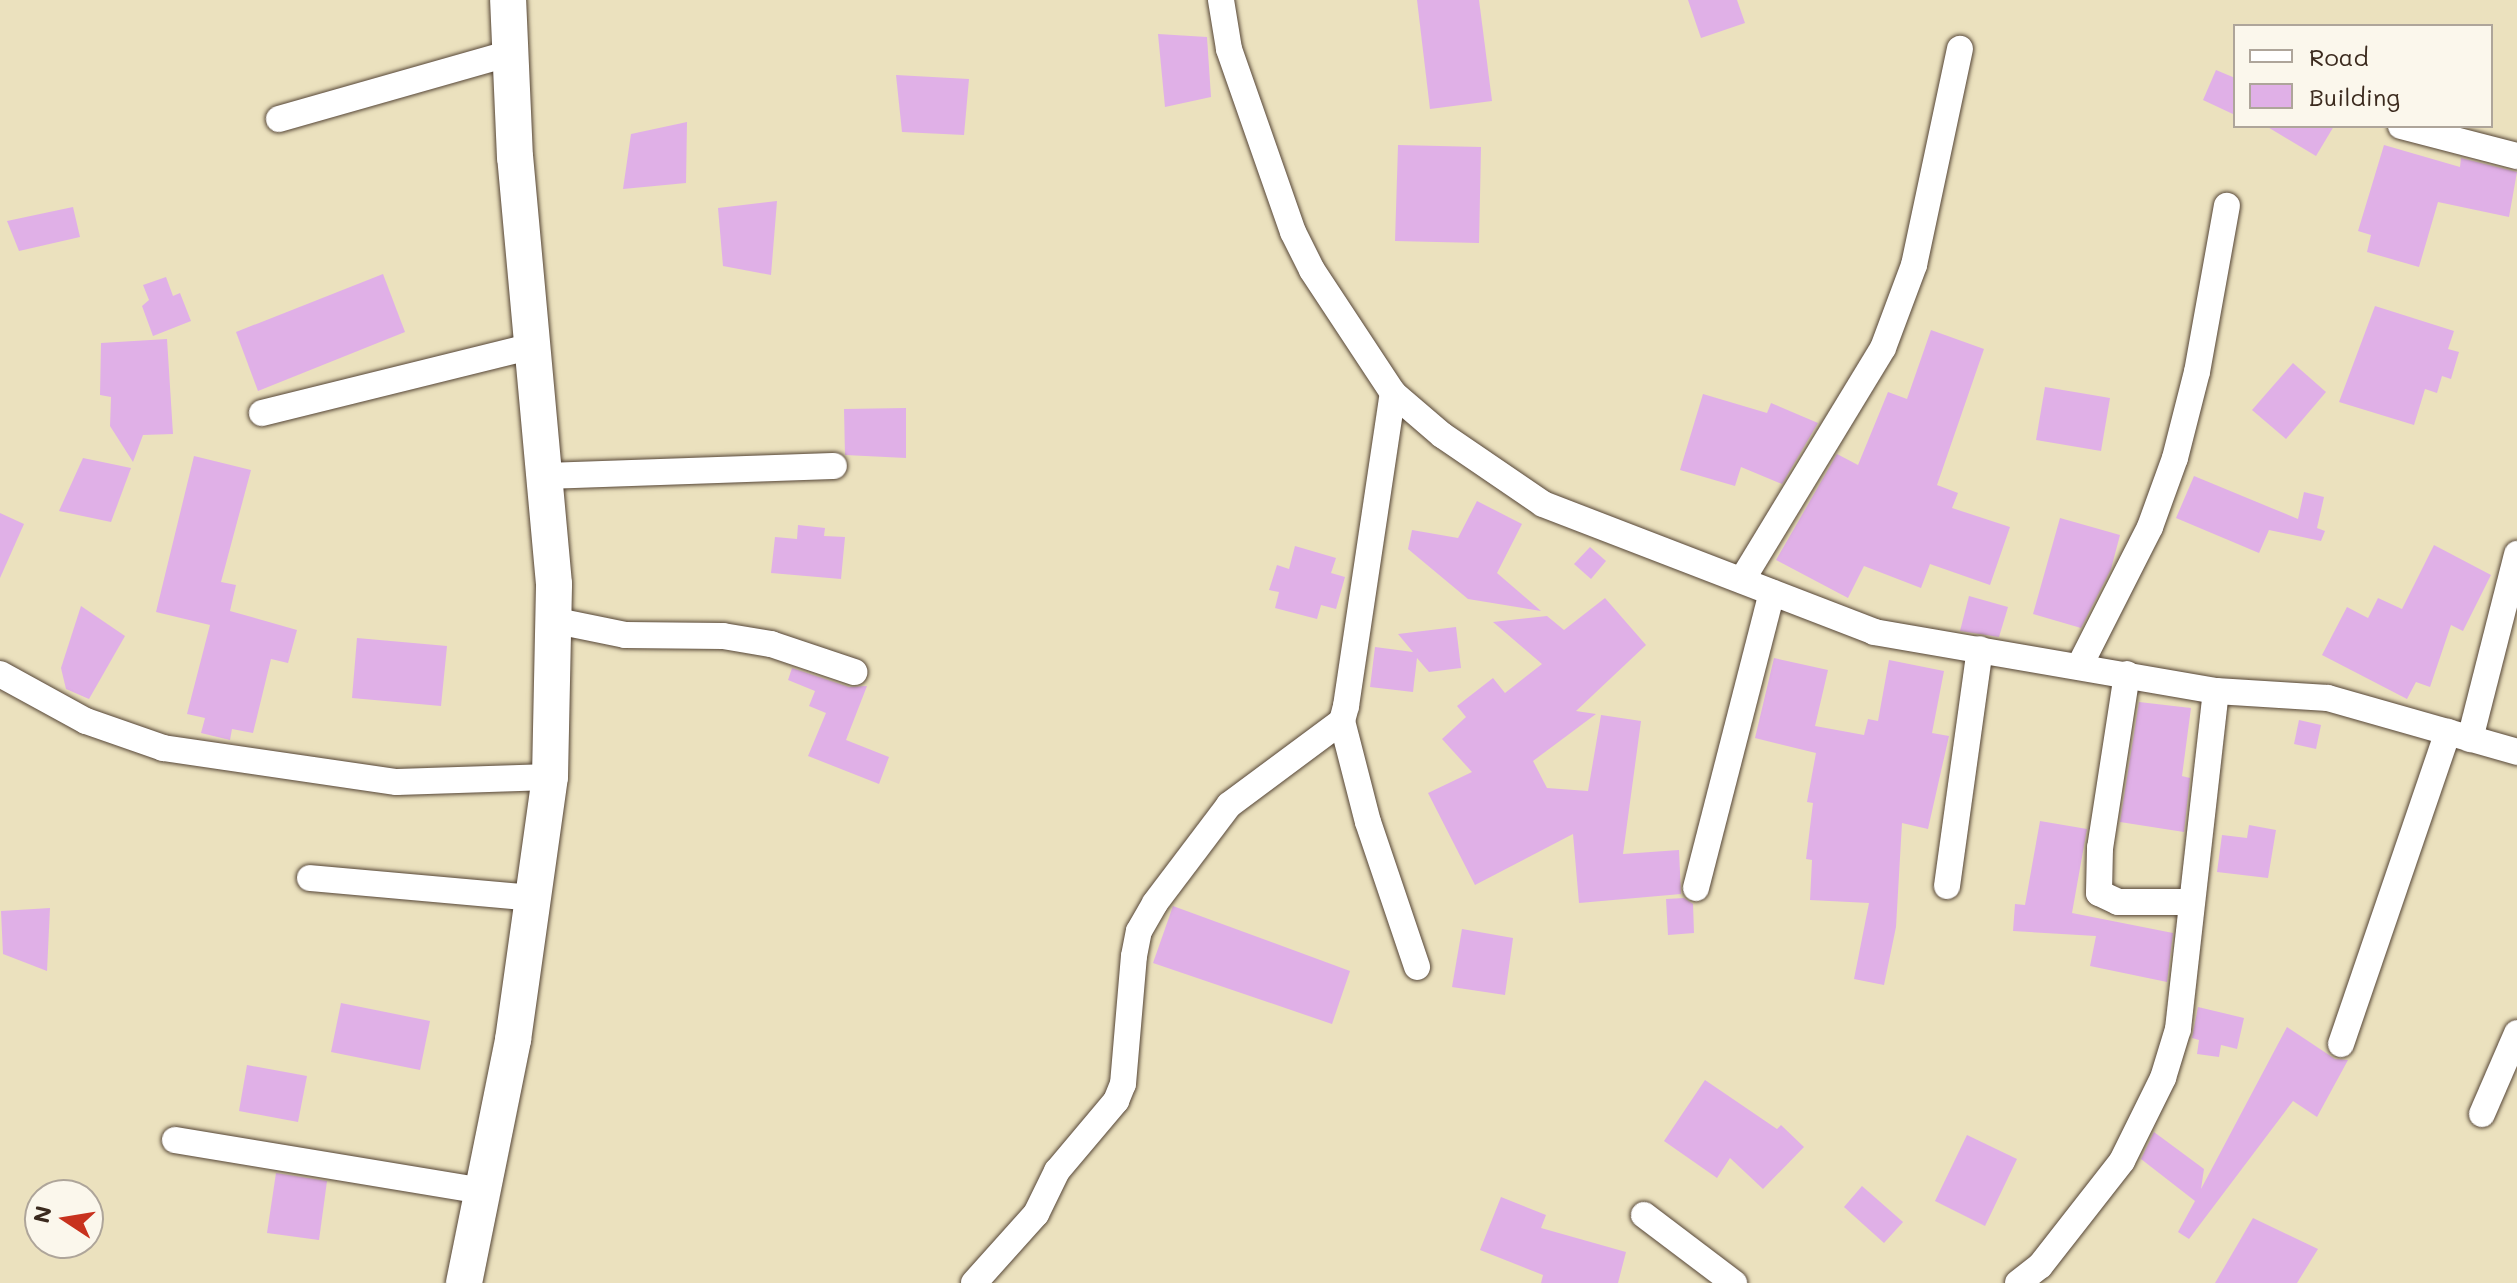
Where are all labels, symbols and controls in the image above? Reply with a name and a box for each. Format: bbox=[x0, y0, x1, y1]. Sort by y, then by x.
legend bbox=[2233, 24, 2493, 128]
text: Road bbox=[2309, 41, 2369, 72]
text: Building bbox=[2309, 81, 2400, 112]
north arrow bbox=[24, 1179, 104, 1259]
text: N bbox=[26, 1203, 58, 1226]

